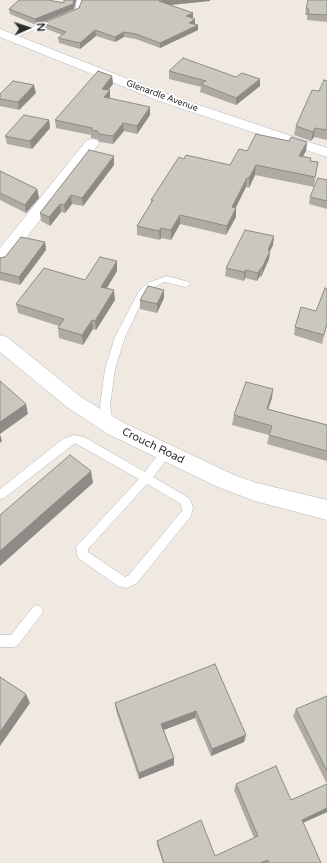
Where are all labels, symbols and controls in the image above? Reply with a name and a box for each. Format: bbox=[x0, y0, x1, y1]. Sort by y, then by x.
north arrow bbox=[8, 8, 48, 48]
text: N bbox=[34, 23, 47, 32]
street label: Glenardle Avenue bbox=[125, 78, 199, 114]
street label: Crouch Road bbox=[120, 425, 186, 467]

